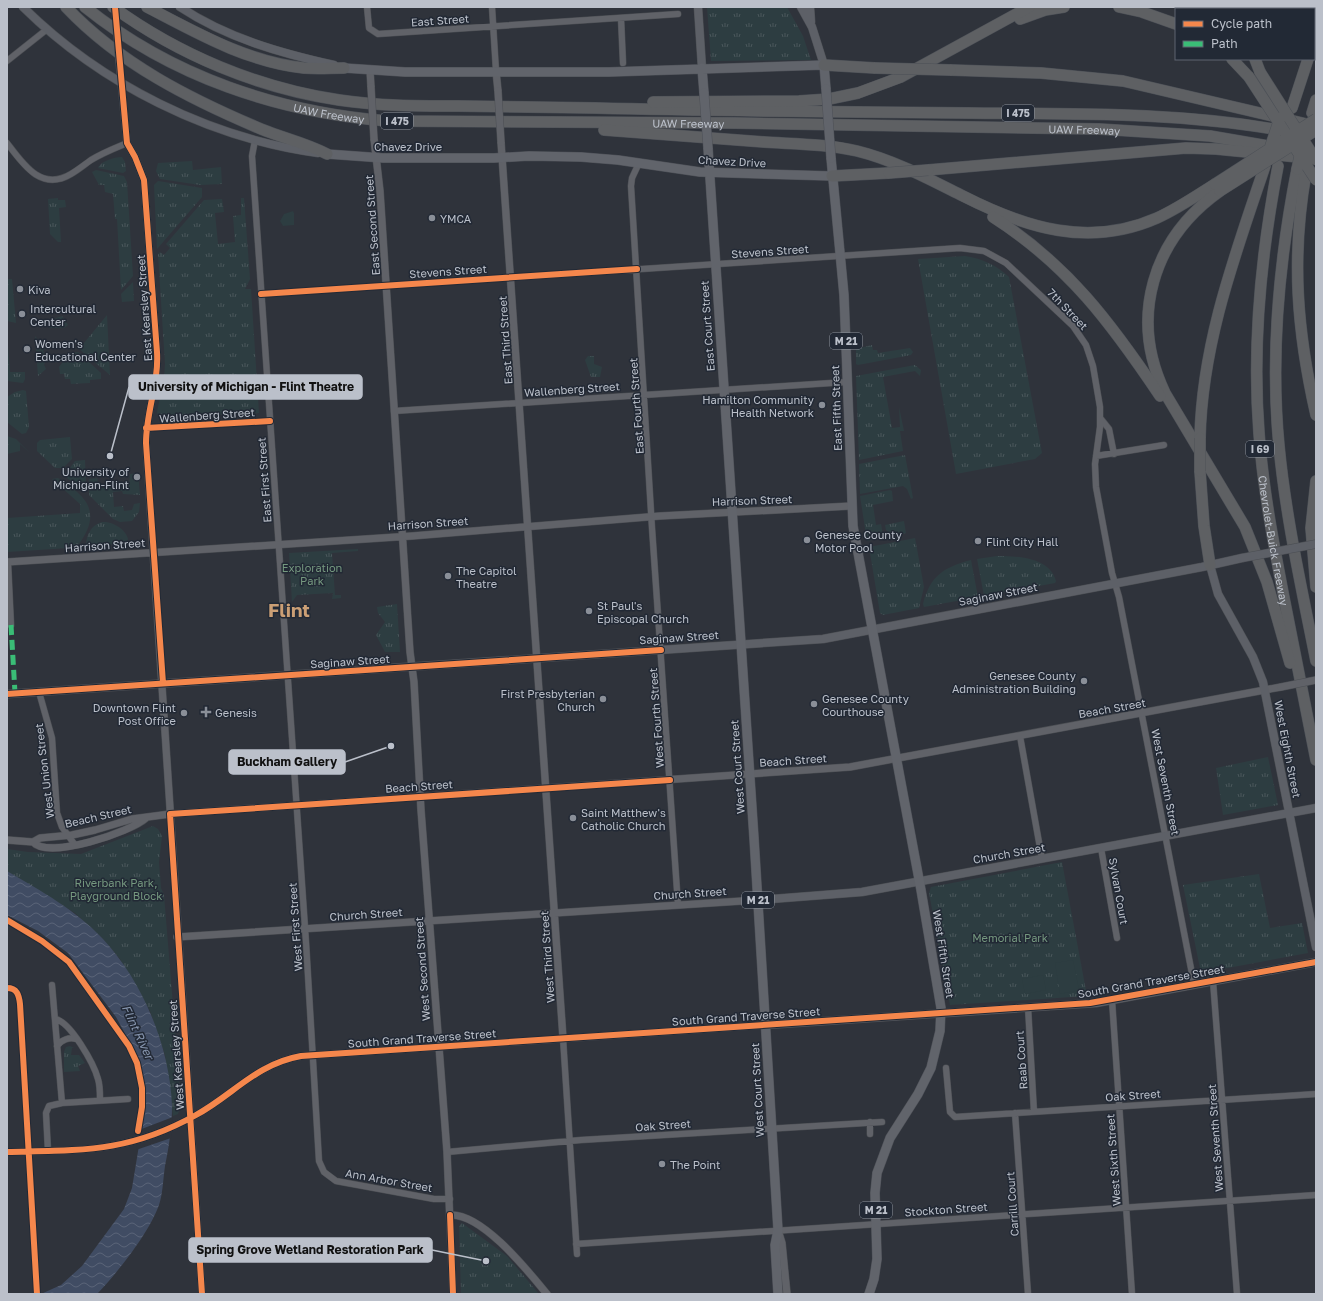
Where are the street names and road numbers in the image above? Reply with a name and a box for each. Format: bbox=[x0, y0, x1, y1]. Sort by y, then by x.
street label: East Street bbox=[410, 11, 470, 29]
street label: UAW Freeway bbox=[292, 100, 365, 125]
road number: I 475 bbox=[1002, 105, 1034, 121]
road number: I 475 bbox=[381, 113, 413, 129]
street label: UAW Freeway bbox=[652, 116, 724, 129]
street label: UAW Freeway bbox=[1048, 122, 1121, 137]
street label: Chavez Drive bbox=[374, 140, 442, 153]
street label: Chavez Drive bbox=[698, 153, 766, 169]
street label: East Second Street bbox=[362, 174, 382, 276]
street label: Stevens Street bbox=[731, 242, 809, 260]
street label: East Kearsley Street bbox=[134, 254, 154, 362]
street label: Stevens Street bbox=[409, 262, 487, 280]
street label: East Court Street bbox=[697, 280, 717, 372]
street label: 7th Street bbox=[1045, 286, 1091, 332]
street label: East Third Street bbox=[495, 295, 515, 385]
road number: M 21 bbox=[830, 333, 862, 349]
street label: East Fourth Street bbox=[626, 357, 646, 455]
street label: East Fifth Street bbox=[828, 365, 844, 451]
street label: Wallenberg Street bbox=[524, 379, 620, 399]
street label: Wallenberg Street bbox=[159, 405, 255, 425]
street label: East First Street bbox=[255, 437, 273, 523]
road number: I 69 bbox=[1246, 441, 1274, 457]
street label: Chevrolet-Buick Freeway bbox=[1257, 475, 1292, 607]
street label: Harrison Street bbox=[711, 492, 793, 508]
street label: Harrison Street bbox=[387, 514, 469, 532]
street label: Harrison Street bbox=[64, 536, 146, 554]
street label: Saginaw Street bbox=[957, 580, 1039, 608]
street label: Saginaw Street bbox=[639, 628, 719, 646]
street label: Saginaw Street bbox=[310, 652, 390, 670]
street label: West Fourth Street bbox=[646, 668, 666, 768]
street label: Beach Street bbox=[1077, 696, 1147, 720]
street label: West Eighth Street bbox=[1272, 699, 1304, 799]
street label: West Court Street bbox=[727, 719, 747, 815]
street label: West Union Street bbox=[32, 723, 56, 819]
street label: West Seventh Street bbox=[1149, 728, 1183, 836]
street label: Beach Street bbox=[759, 751, 827, 769]
street label: Beach Street bbox=[385, 777, 453, 795]
street label: Beach Street bbox=[63, 802, 133, 830]
street label: Church Street bbox=[972, 840, 1046, 866]
street label: Sylvan Court bbox=[1107, 857, 1131, 925]
street label: West First Street bbox=[285, 882, 305, 972]
street label: Church Street bbox=[653, 884, 727, 902]
road number: M 21 bbox=[742, 892, 774, 908]
street label: Church Street bbox=[329, 905, 403, 923]
street label: West Fifth Street bbox=[931, 909, 957, 999]
street label: West Third Street bbox=[537, 911, 557, 1003]
street label: West Second Street bbox=[412, 917, 432, 1021]
street label: South Grand Traverse Street bbox=[1077, 962, 1225, 1000]
street label: West Kearsley Street bbox=[166, 999, 186, 1111]
street label: South Grand Traverse Street bbox=[671, 1004, 821, 1028]
street label: South Grand Traverse Street bbox=[347, 1026, 497, 1050]
street label: Raab Court bbox=[1012, 1030, 1030, 1090]
street label: West Court Street bbox=[748, 1043, 766, 1137]
street label: West Seventh Street bbox=[1205, 1084, 1225, 1192]
street label: Oak Street bbox=[1105, 1087, 1161, 1103]
street label: West Sixth Street bbox=[1103, 1114, 1123, 1206]
street label: Oak Street bbox=[635, 1117, 691, 1133]
street label: Ann Arbor Street bbox=[344, 1166, 434, 1194]
street label: Carrill Court bbox=[1003, 1171, 1021, 1237]
street label: Stockton Street bbox=[904, 1200, 988, 1218]
road number: M 21 bbox=[860, 1202, 892, 1218]

